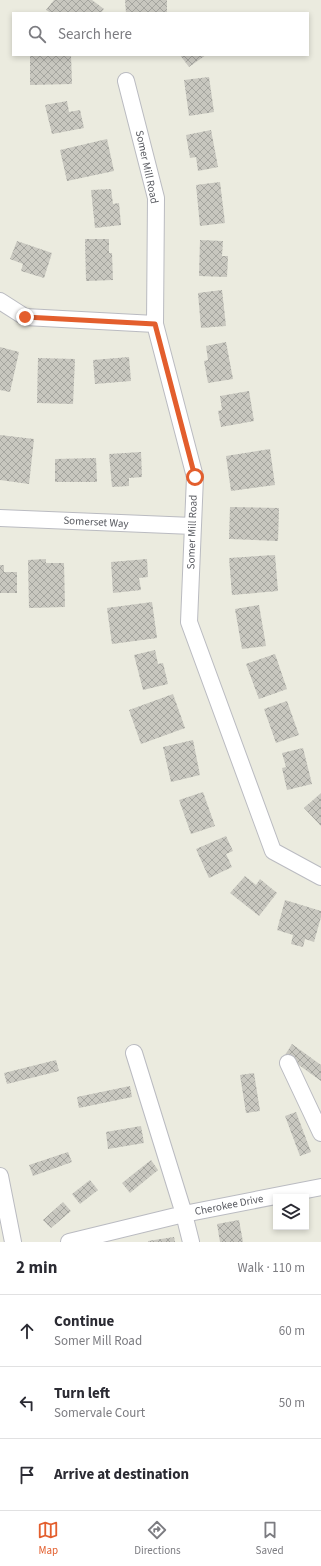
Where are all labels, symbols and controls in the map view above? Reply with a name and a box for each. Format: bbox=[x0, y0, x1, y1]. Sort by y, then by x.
search box bbox=[12, 12, 309, 56]
icon: search bbox=[26, 23, 48, 45]
text: Search here bbox=[58, 24, 132, 45]
street label: Somer Mill Road bbox=[132, 129, 162, 205]
route end bbox=[16, 308, 34, 326]
route start bbox=[186, 468, 204, 486]
street label: Somer Mill Road bbox=[183, 494, 201, 570]
street label: Somerset Way bbox=[63, 513, 129, 531]
street label: Cherokee Drive bbox=[193, 1191, 265, 1219]
map controls bbox=[273, 1194, 309, 1230]
button: layers bbox=[273, 1194, 309, 1230]
text: 2 min bbox=[16, 1256, 57, 1280]
text: Walk · 110 m bbox=[237, 1259, 305, 1277]
text: Continue bbox=[54, 1311, 114, 1332]
icon: ahead bbox=[16, 1320, 38, 1342]
text: 60 m bbox=[279, 1322, 305, 1340]
text: Somer Mill Road bbox=[54, 1332, 142, 1350]
text: Turn left bbox=[54, 1383, 110, 1404]
icon: left bbox=[16, 1392, 38, 1414]
text: 50 m bbox=[279, 1394, 305, 1412]
text: Somervale Court bbox=[54, 1404, 145, 1422]
icon: arrive bbox=[16, 1464, 38, 1486]
text: Arrive at destination bbox=[54, 1464, 189, 1485]
tab: Map bbox=[37, 1519, 59, 1558]
tab: Directions bbox=[134, 1519, 181, 1558]
tab: Saved bbox=[256, 1519, 284, 1558]

